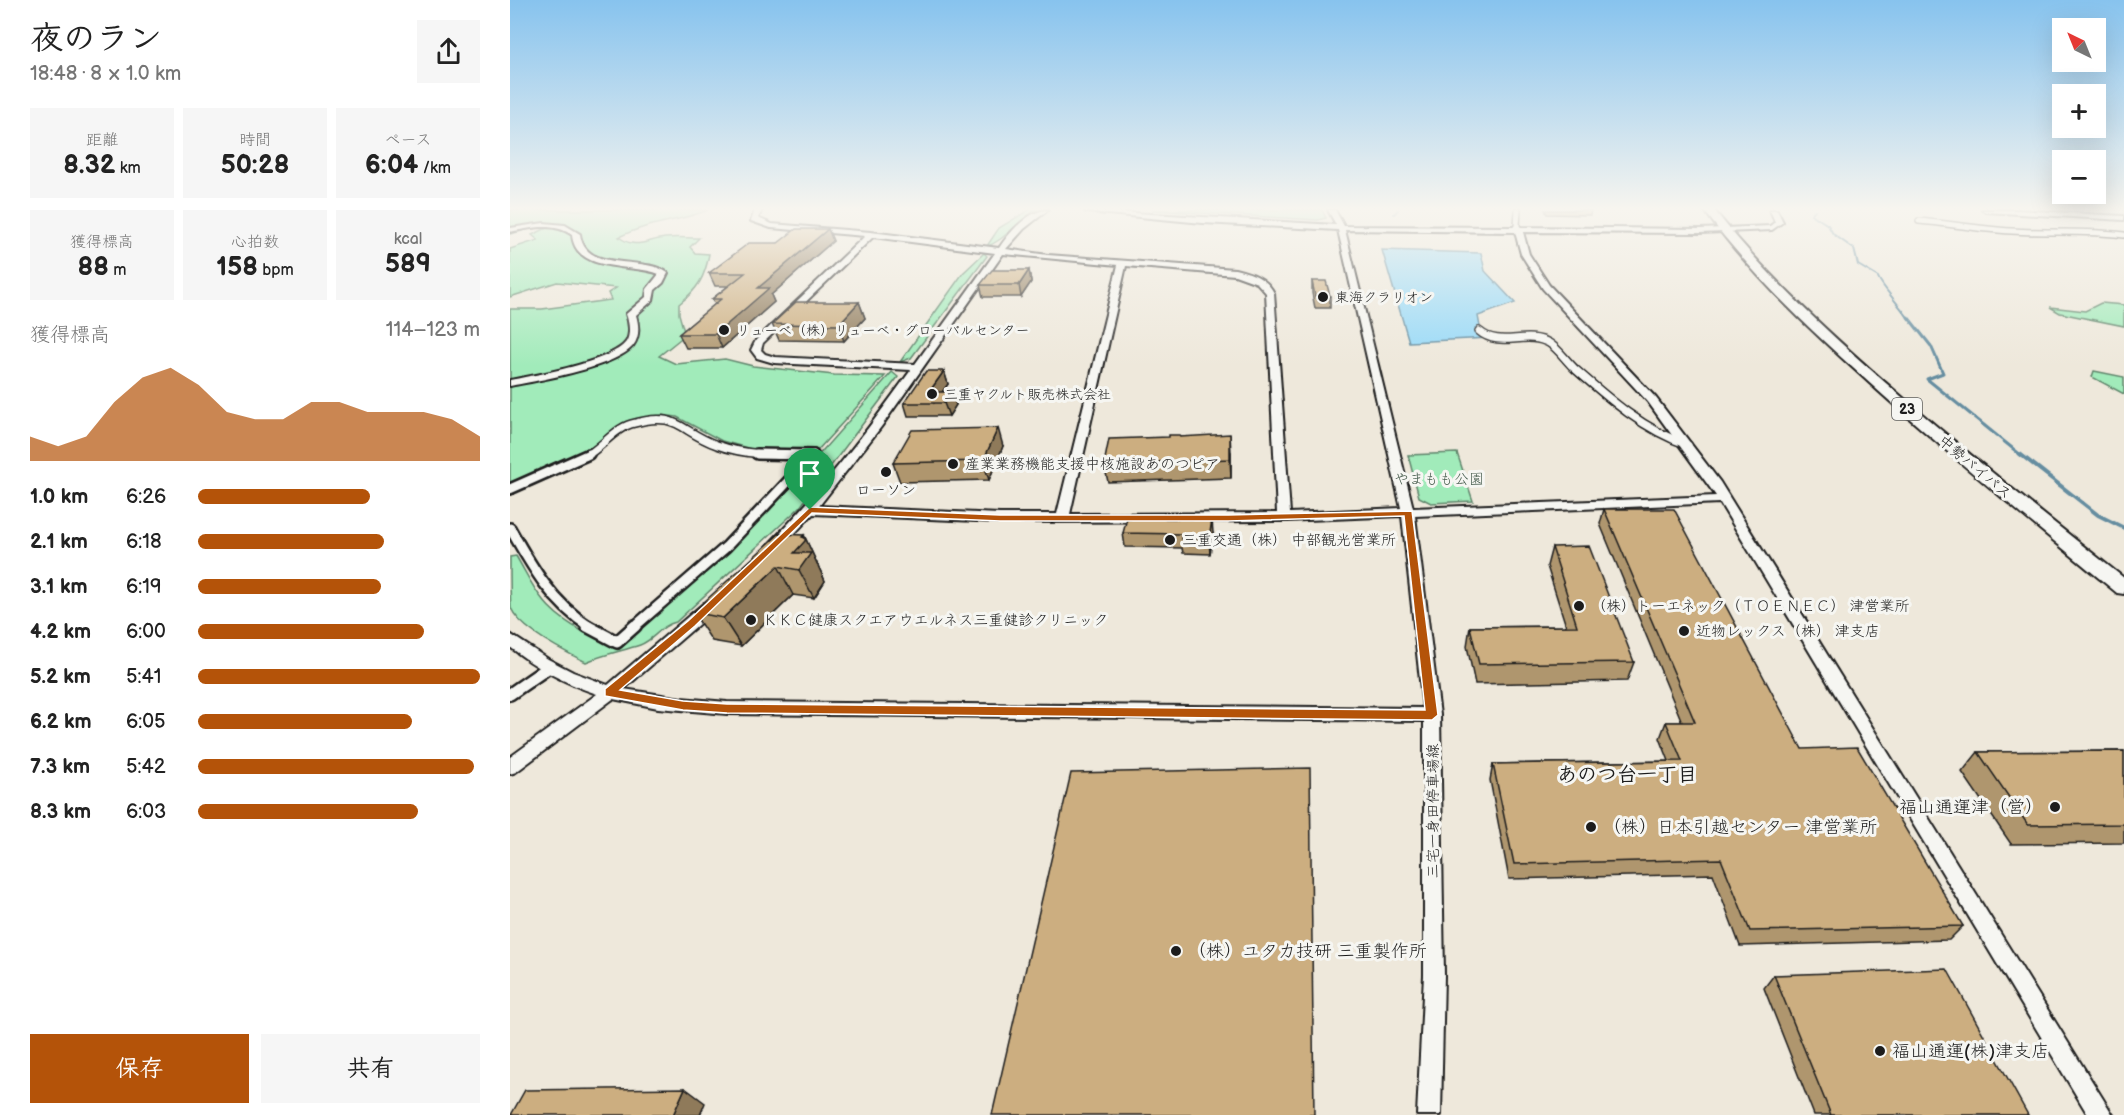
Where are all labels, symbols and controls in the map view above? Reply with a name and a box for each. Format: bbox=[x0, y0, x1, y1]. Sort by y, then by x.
north arrow bbox=[2052, 18, 2106, 72]
map controls bbox=[2052, 18, 2106, 204]
text: 夜のラン bbox=[30, 19, 162, 59]
button: share bbox=[417, 20, 480, 83]
text: 18:48 · 8 × 1.0 km bbox=[30, 62, 181, 86]
button: + bbox=[2052, 84, 2106, 138]
text: 距離 bbox=[86, 131, 118, 150]
text: 時間 bbox=[239, 131, 271, 150]
text: ペース bbox=[384, 131, 432, 150]
text: 8.32 bbox=[63, 150, 115, 181]
text: 50:28 bbox=[221, 150, 289, 181]
text: 6:04 bbox=[365, 150, 418, 181]
button: − bbox=[2052, 150, 2106, 204]
text: km bbox=[115, 159, 141, 178]
text: /km bbox=[418, 159, 451, 178]
text: kcal bbox=[394, 230, 422, 249]
text: 獲得標高 bbox=[70, 233, 134, 252]
text: 心拍数 bbox=[231, 233, 279, 252]
text: 589 bbox=[385, 249, 431, 280]
text: 88 bbox=[78, 252, 109, 283]
text: 158 bbox=[216, 252, 258, 283]
text: m bbox=[109, 261, 126, 280]
text: bpm bbox=[258, 261, 294, 280]
place label: 東海クラリオン bbox=[1335, 289, 1433, 306]
marker: 東海クラリオン bbox=[1316, 290, 1330, 304]
text: 114–123 m bbox=[386, 318, 480, 342]
place label: リューベ（株）リューベ・グローバルセンター bbox=[736, 322, 1029, 339]
text: 獲得標高 bbox=[30, 323, 110, 347]
marker: リューベ（株）リューベ・グローバルセンター bbox=[717, 323, 731, 337]
place label: 三重ヤクルト販売株式会社 bbox=[944, 386, 1111, 403]
marker: 三重ヤクルト販売株式会社 bbox=[925, 387, 939, 401]
road number: 23 bbox=[1892, 398, 1922, 420]
street label: 中勢バイパス bbox=[1934, 431, 2015, 503]
pin bbox=[784, 448, 835, 510]
place label: 産業業務機能支援中核施設あのつピア bbox=[965, 455, 1220, 474]
icon: arrive bbox=[793, 457, 826, 490]
marker: 産業業務機能支援中核施設あのつピア bbox=[946, 457, 960, 471]
marker: ローソン bbox=[879, 465, 893, 479]
park label: やまもも公園 bbox=[1394, 470, 1484, 489]
place label: ローソン bbox=[856, 481, 916, 500]
text: 1.0 km bbox=[30, 485, 88, 509]
text: 6:26 bbox=[126, 485, 166, 509]
text: 2.1 km bbox=[30, 530, 88, 554]
text: 6:18 bbox=[126, 530, 162, 554]
place label: 三重交通（株） 中部観光営業所 bbox=[1182, 531, 1396, 550]
marker: 三重交通（株） 中部観光営業所 bbox=[1163, 533, 1177, 547]
text: 3.1 km bbox=[30, 575, 87, 599]
text: 6:19 bbox=[126, 575, 162, 599]
place label: （株）トーエネック（ＴＯＥＮＥＣ） 津営業所 bbox=[1591, 597, 1909, 616]
marker: （株）トーエネック（ＴＯＥＮＥＣ） 津営業所 bbox=[1572, 599, 1586, 613]
place label: ＫＫＣ健康スクエアウエルネス三重健診クリニック bbox=[763, 611, 1108, 630]
marker: ＫＫＣ健康スクエアウエルネス三重健診クリニック bbox=[744, 613, 758, 627]
text: 4.2 km bbox=[30, 620, 91, 644]
text: 6:00 bbox=[126, 620, 166, 644]
place label: 近物レックス（株） 津支店 bbox=[1696, 622, 1880, 641]
marker: 近物レックス（株） 津支店 bbox=[1677, 624, 1691, 638]
text: 5.2 km bbox=[30, 665, 91, 689]
text: 5:41 bbox=[126, 665, 161, 689]
text: 6.2 km bbox=[30, 710, 91, 734]
text: 6:05 bbox=[126, 710, 165, 734]
street label: 三宅一身田停車場線 bbox=[1424, 743, 1443, 879]
text: 7.3 km bbox=[30, 755, 90, 779]
text: 5:42 bbox=[126, 755, 166, 779]
district label: あのつ台一丁目 bbox=[1557, 763, 1697, 787]
place label: 福山通運津（営） bbox=[1899, 797, 2043, 818]
text: 8.3 km bbox=[30, 800, 91, 824]
text: 6:03 bbox=[126, 800, 166, 824]
marker: 福山通運津（営） bbox=[2048, 800, 2062, 814]
place label: （株）日本引越センター 津営業所 bbox=[1603, 817, 1877, 838]
marker: （株）日本引越センター 津営業所 bbox=[1584, 820, 1598, 834]
place label: （株）ユタカ技研 三重製作所 bbox=[1188, 941, 1427, 962]
marker: （株）ユタカ技研 三重製作所 bbox=[1169, 944, 1183, 958]
button: 保存 bbox=[30, 1034, 249, 1103]
button: 共有 bbox=[261, 1034, 480, 1103]
place label: 福山通運(株)津支店 bbox=[1892, 1041, 2049, 1062]
marker: 福山通運(株)津支店 bbox=[1873, 1044, 1887, 1058]

